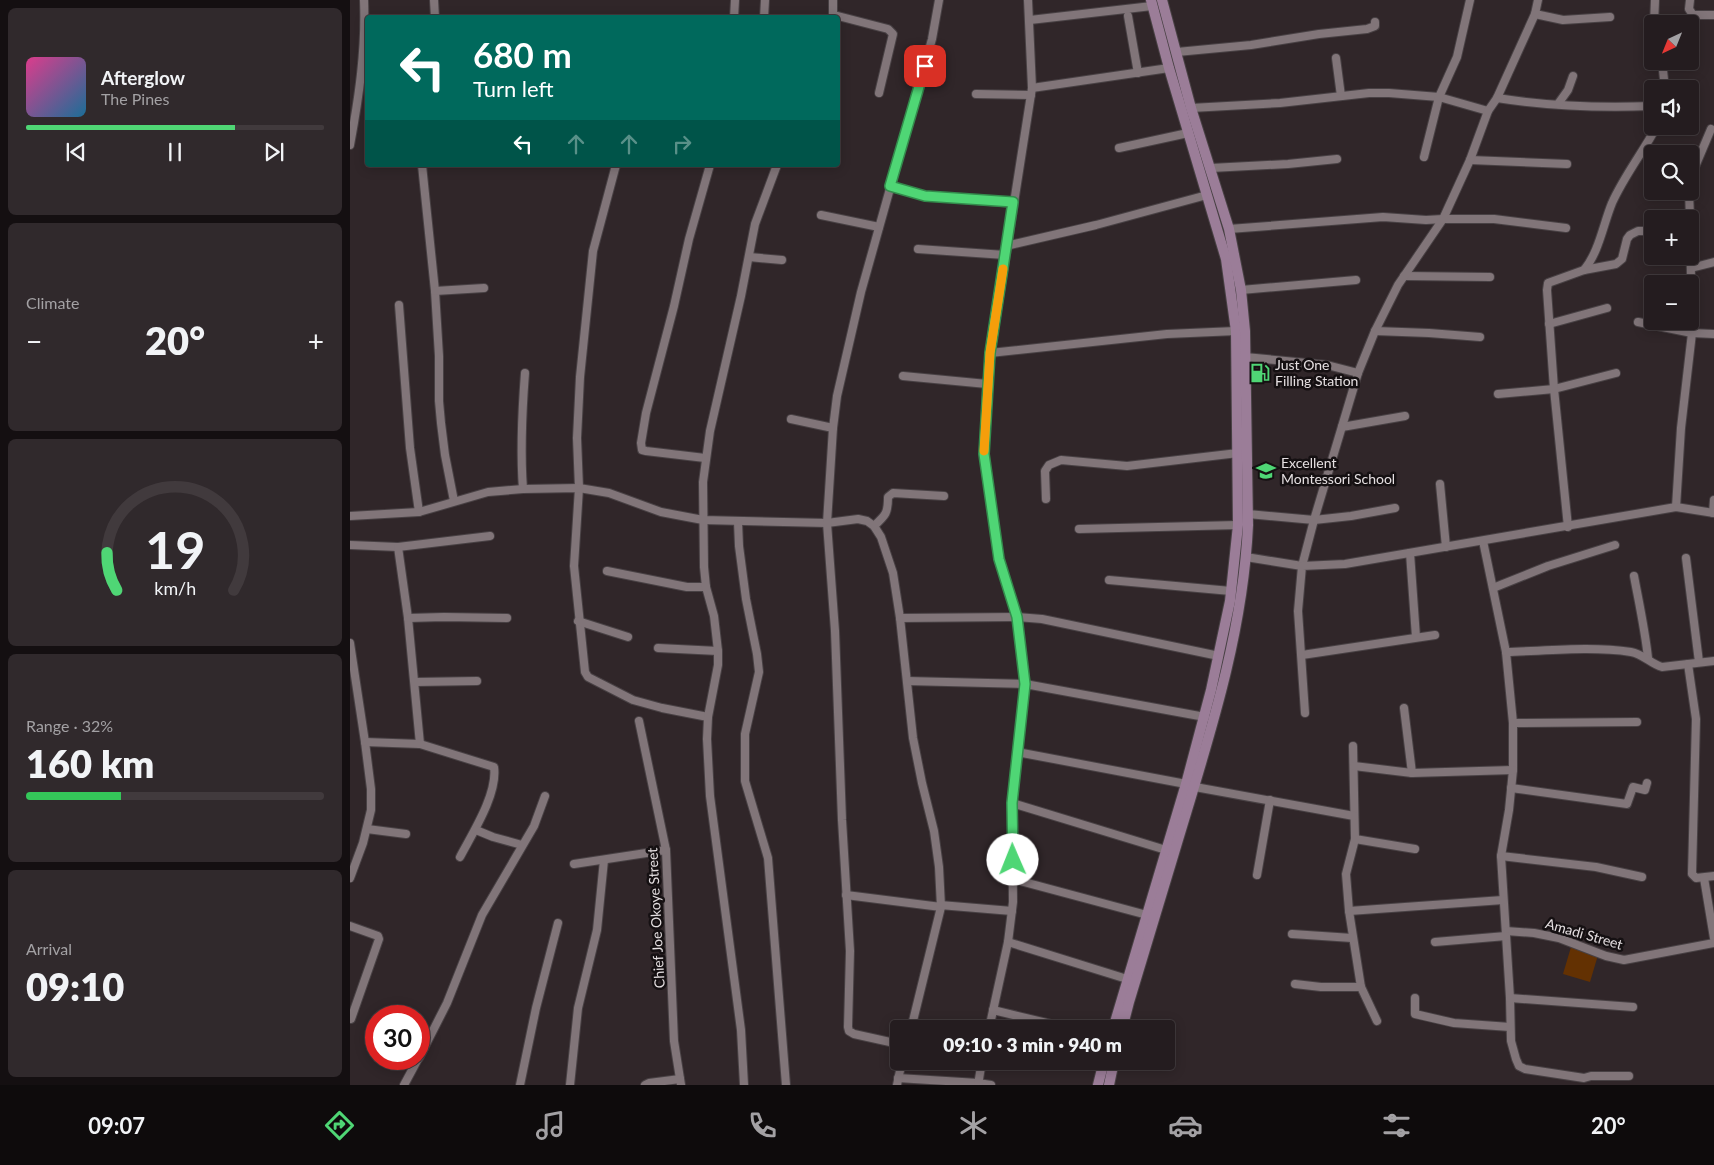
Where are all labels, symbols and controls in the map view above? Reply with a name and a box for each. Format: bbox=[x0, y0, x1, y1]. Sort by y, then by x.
north arrow bbox=[1644, 15, 1699, 70]
map controls bbox=[1644, 15, 1699, 330]
text: 680 m bbox=[473, 33, 572, 75]
icon: left bbox=[390, 35, 455, 100]
pin bbox=[904, 45, 946, 87]
icon: arrive bbox=[911, 52, 939, 80]
text: Afterglow bbox=[101, 66, 185, 89]
text: Turn left bbox=[473, 75, 554, 102]
button: sound bbox=[1644, 80, 1699, 135]
text: The Pines bbox=[101, 89, 170, 108]
icon: left bbox=[509, 130, 537, 158]
icon: ahead bbox=[562, 130, 590, 158]
icon: ahead bbox=[615, 130, 643, 158]
icon: right bbox=[668, 130, 696, 158]
icon: previous bbox=[62, 138, 90, 166]
icon: pause bbox=[161, 138, 189, 166]
icon: next bbox=[260, 138, 288, 166]
button: search bbox=[1644, 145, 1699, 200]
button: + bbox=[1644, 210, 1699, 265]
button: − bbox=[1644, 275, 1699, 330]
text: Climate bbox=[26, 293, 79, 312]
text: 20° bbox=[145, 317, 205, 363]
text: − bbox=[26, 324, 42, 358]
text: + bbox=[308, 324, 324, 358]
place label: Just One Filling Station bbox=[1275, 356, 1358, 389]
fuel station icon: Just One Filling Station bbox=[1249, 362, 1271, 384]
place label: Excellent Montessori School bbox=[1281, 454, 1395, 487]
school or university icon: Excellent Montessori School bbox=[1255, 460, 1277, 482]
text: 19 bbox=[145, 518, 205, 580]
text: km/h bbox=[154, 577, 196, 599]
text: Range · 32% bbox=[26, 716, 113, 735]
text: 160 km bbox=[26, 740, 154, 786]
position arrow bbox=[986, 833, 1038, 885]
street label: Chief Joe Okoye Street bbox=[643, 847, 668, 989]
street label: Amadi Street bbox=[1544, 914, 1625, 953]
text: Arrival bbox=[26, 939, 72, 958]
text: 09:10 bbox=[26, 963, 124, 1009]
speed limit sign: 30 bbox=[365, 1005, 430, 1070]
text: 09:10 · 3 min · 940 m bbox=[943, 1033, 1122, 1056]
icon: directions bbox=[322, 1108, 357, 1143]
icon: music bbox=[533, 1108, 568, 1143]
icon: phone bbox=[745, 1108, 780, 1143]
icon: climate bbox=[956, 1108, 991, 1143]
icon: car bbox=[1168, 1108, 1203, 1143]
icon: filters bbox=[1379, 1108, 1414, 1143]
text: 09:07 bbox=[88, 1112, 145, 1139]
text: 20° bbox=[1591, 1112, 1626, 1139]

